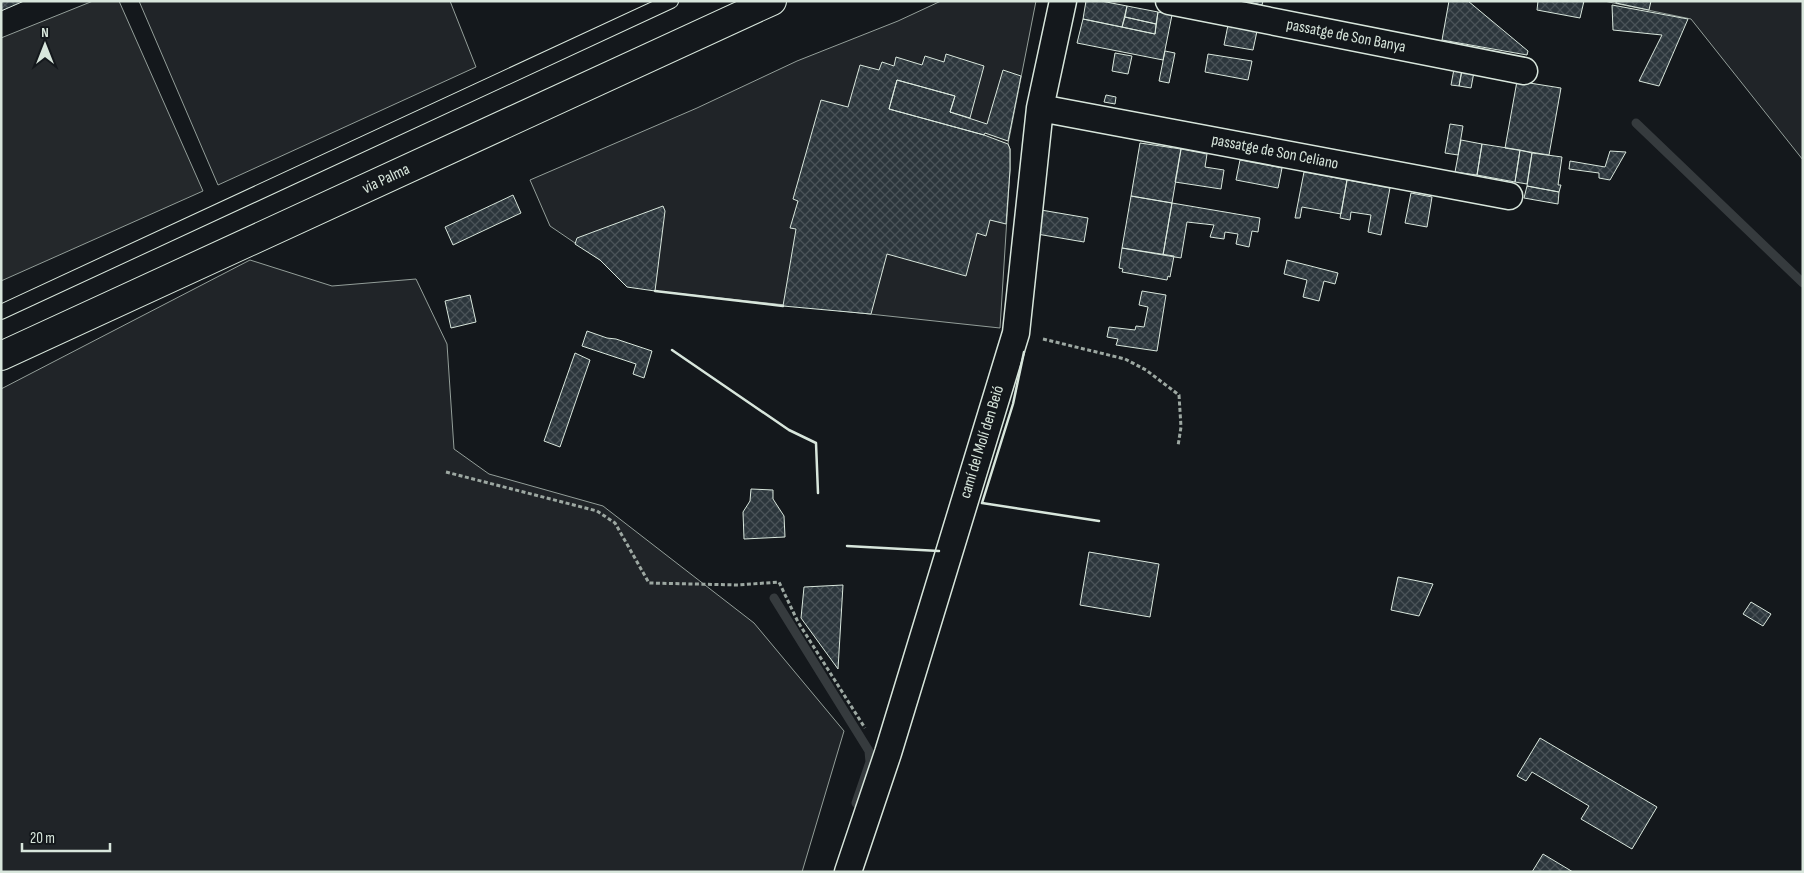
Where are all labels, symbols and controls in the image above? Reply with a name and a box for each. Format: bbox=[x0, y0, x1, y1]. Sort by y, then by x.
street label: passatge de Son Banya bbox=[1285, 15, 1407, 57]
north arrow bbox=[20, 20, 70, 70]
text: N bbox=[41, 24, 49, 41]
street label: passatge de Son Celiano bbox=[1210, 130, 1340, 174]
street label: via Palma bbox=[359, 160, 413, 198]
street label: camí del Molí den Beió bbox=[956, 383, 1008, 501]
scale bar bbox=[22, 820, 110, 852]
text: 20 m bbox=[30, 829, 55, 848]

